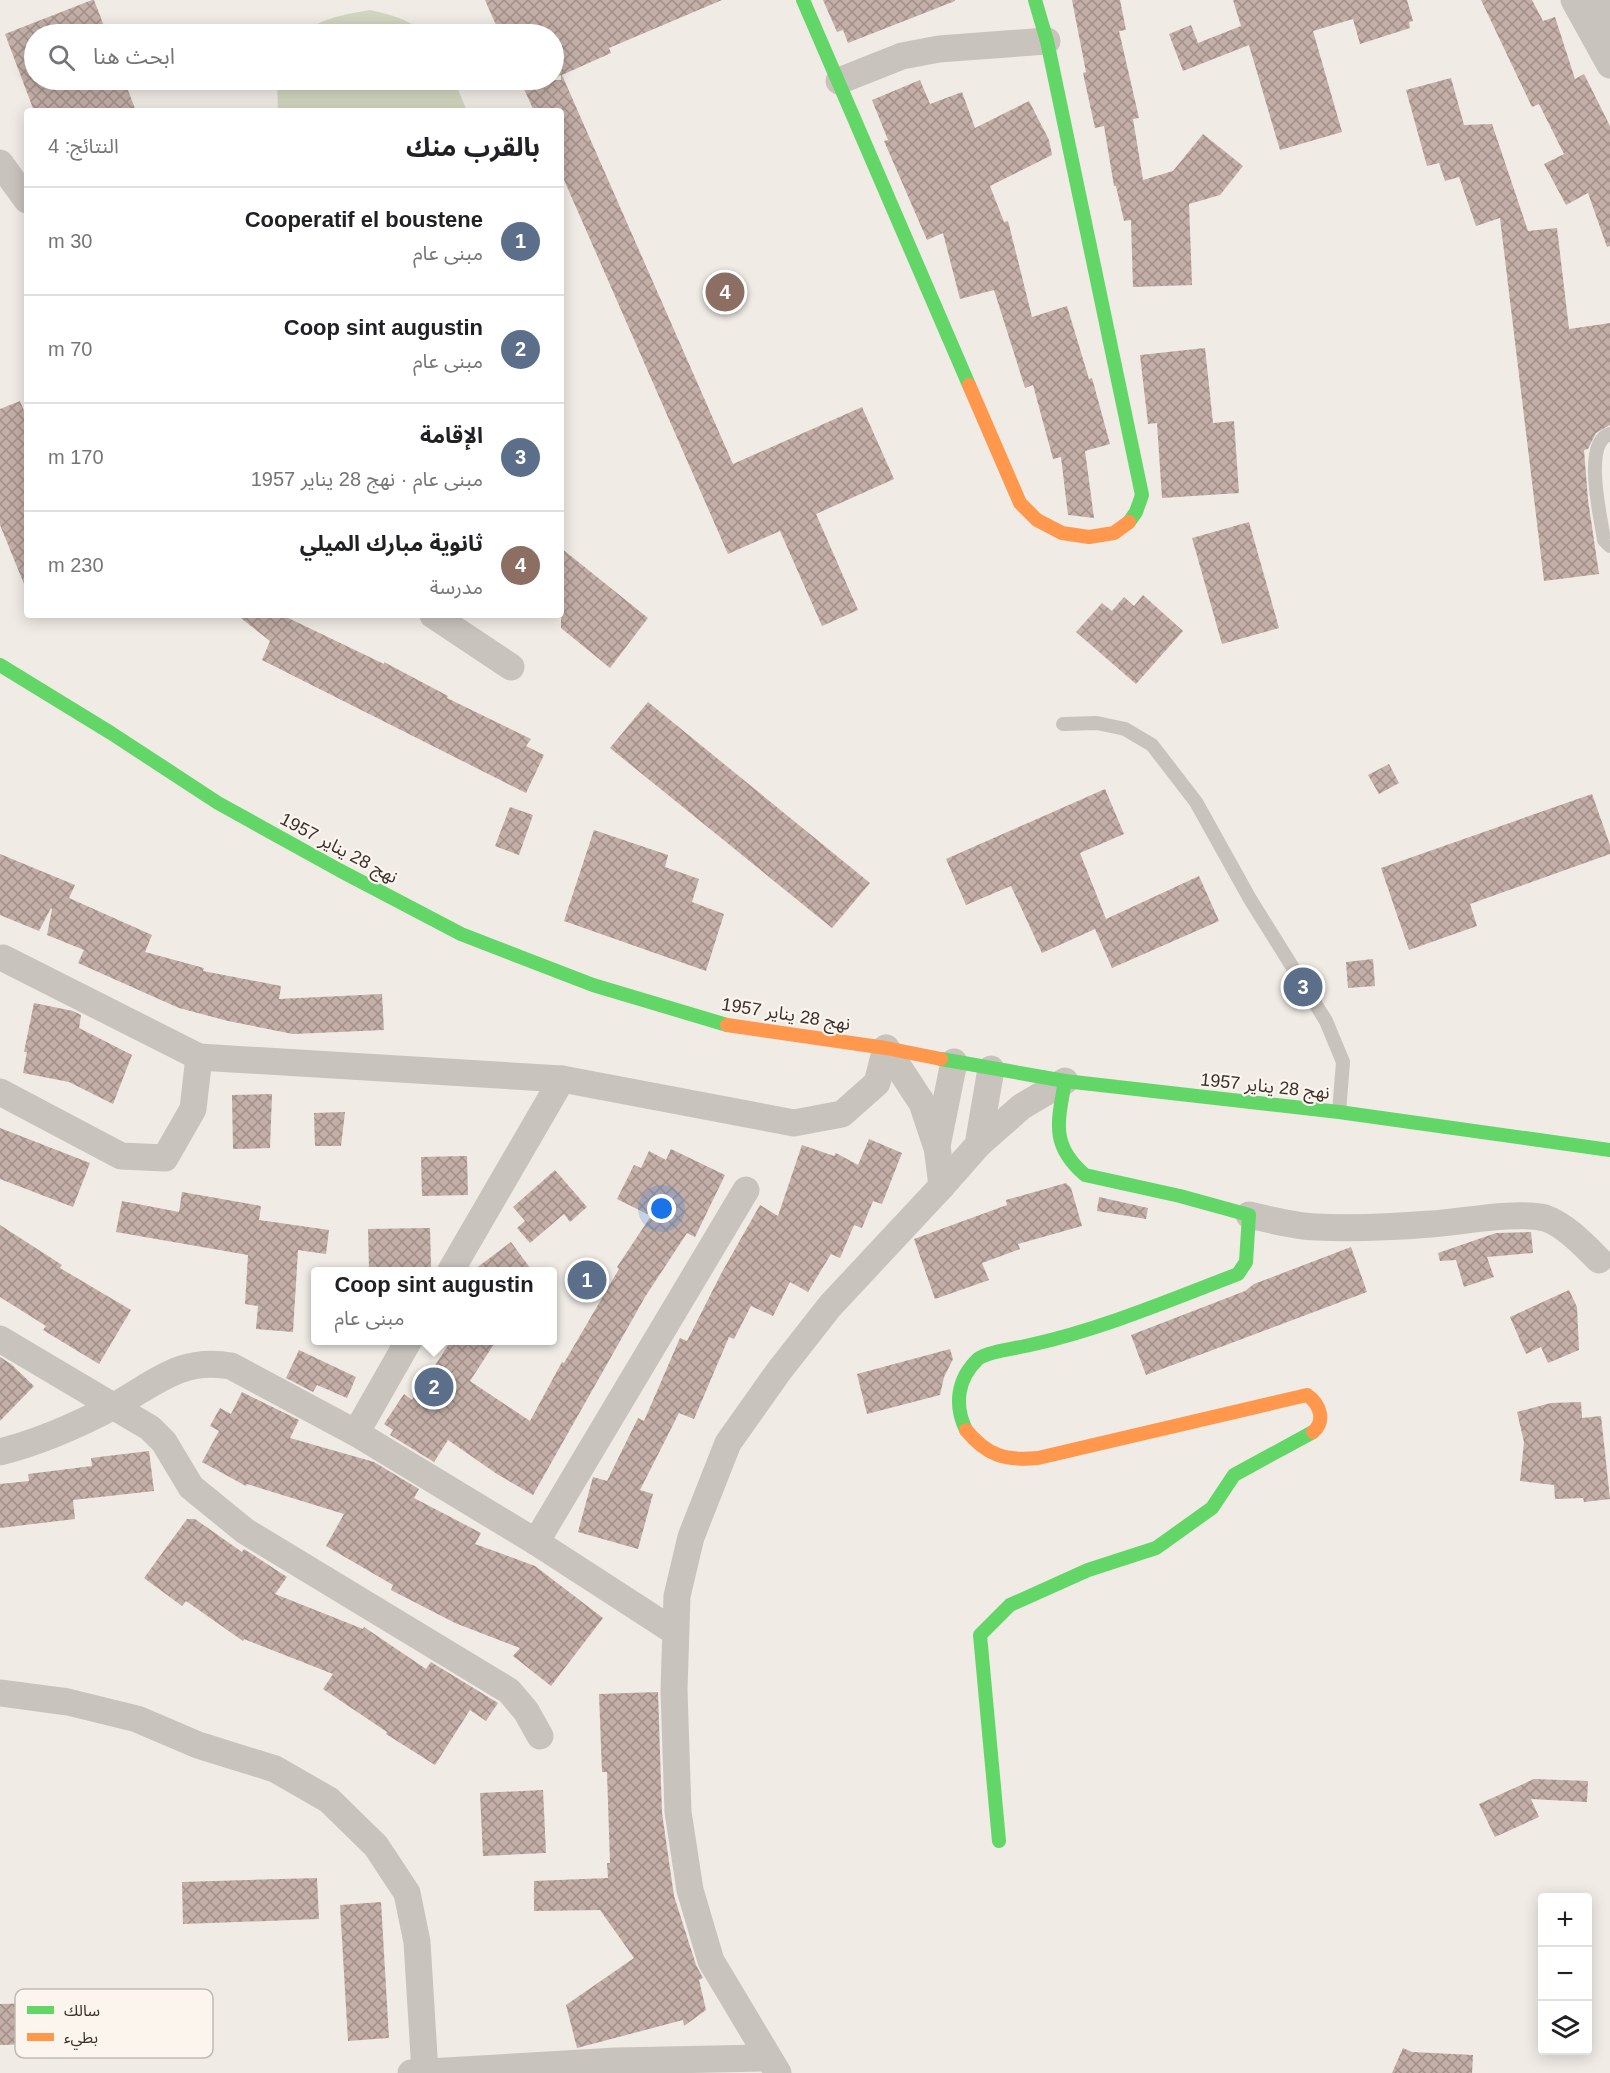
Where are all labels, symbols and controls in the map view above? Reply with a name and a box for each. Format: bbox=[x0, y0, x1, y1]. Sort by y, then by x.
search box bbox=[24, 24, 564, 90]
icon: search bbox=[45, 41, 78, 74]
text: ابحث هنا bbox=[93, 44, 175, 69]
text: بالقرب منك bbox=[406, 132, 540, 162]
text: النتائج: 4 bbox=[48, 135, 119, 157]
text: Cooperatif el boustene bbox=[245, 207, 483, 232]
text: 30 m bbox=[48, 230, 92, 252]
text: 1 bbox=[515, 230, 526, 252]
text: مبنى عام bbox=[413, 242, 483, 264]
pin: 4 bbox=[706, 270, 744, 314]
text: Coop sint augustin bbox=[284, 315, 483, 340]
text: 70 m bbox=[48, 338, 92, 360]
text: 2 bbox=[515, 338, 526, 360]
text: مبنى عام bbox=[413, 350, 483, 372]
text: الإقامة bbox=[420, 423, 483, 448]
text: 170 m bbox=[48, 446, 104, 468]
text: 3 bbox=[515, 446, 526, 468]
text: مبنى عام · نهج 28 يناير 1957 bbox=[251, 468, 483, 490]
text: ثانوية مبارك الميلي bbox=[300, 531, 483, 556]
text: 230 m bbox=[48, 554, 104, 576]
text: 4 bbox=[515, 554, 526, 576]
text: مدرسة bbox=[430, 576, 483, 598]
street label: نهج 28 يناير 1957 bbox=[275, 809, 401, 890]
pin: 3 bbox=[1284, 964, 1322, 1010]
street label: نهج 28 يناير 1957 bbox=[720, 994, 852, 1037]
street label: نهج 28 يناير 1957 bbox=[1199, 1069, 1331, 1106]
your location bbox=[647, 1194, 676, 1223]
pin: 1 bbox=[568, 1258, 606, 1302]
popup bbox=[311, 1267, 557, 1345]
text: Coop sint augustin bbox=[334, 1272, 534, 1297]
text: مبنى عام bbox=[334, 1307, 404, 1329]
pin: 2 bbox=[414, 1364, 454, 1410]
map controls bbox=[1538, 1893, 1592, 2055]
button: + bbox=[1538, 1893, 1592, 1947]
button: − bbox=[1538, 1947, 1592, 2001]
legend bbox=[15, 1989, 213, 2058]
button: layers bbox=[1538, 2001, 1592, 2055]
text: سالك bbox=[64, 2002, 100, 2019]
text: بطيء bbox=[64, 2029, 98, 2050]

